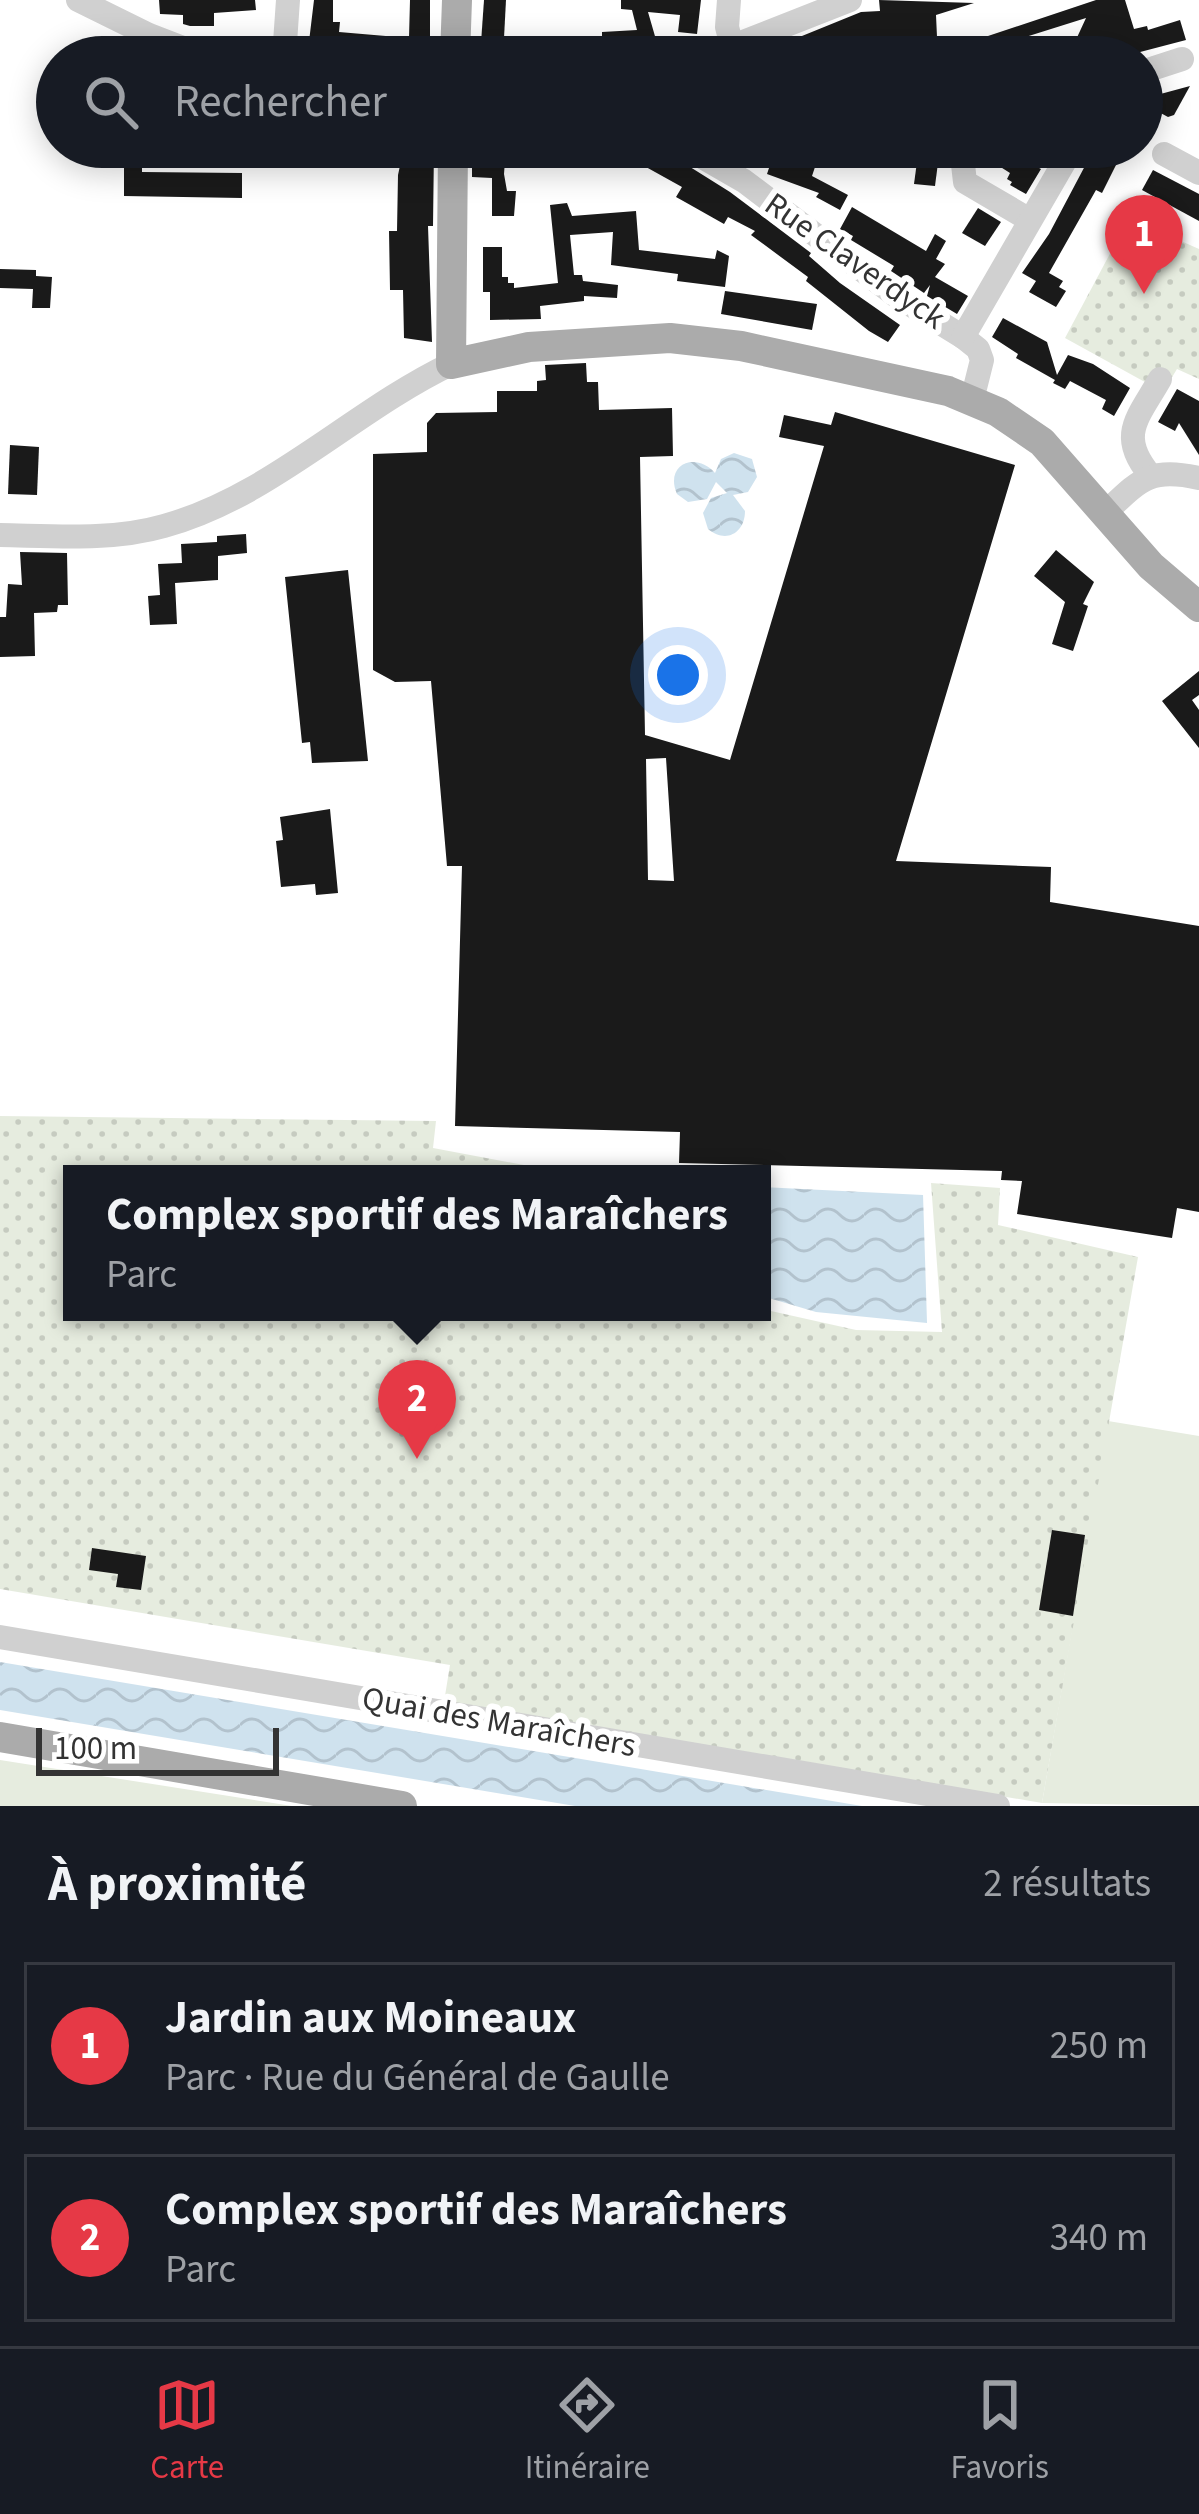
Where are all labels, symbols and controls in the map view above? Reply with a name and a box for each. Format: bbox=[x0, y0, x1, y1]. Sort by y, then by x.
search box bbox=[36, 36, 1163, 168]
icon: search bbox=[78, 69, 144, 135]
text: Rechercher bbox=[174, 70, 387, 134]
street label: Rue Claverdyck bbox=[755, 181, 956, 341]
pin: 1 bbox=[1105, 195, 1183, 294]
your location bbox=[648, 645, 708, 705]
popup bbox=[63, 1165, 771, 1321]
text: Complex sportif des Maraîchers bbox=[106, 1183, 728, 1247]
text: Parc bbox=[106, 1247, 177, 1303]
pin: 2 bbox=[378, 1360, 456, 1459]
street label: Quai des Maraîchers bbox=[359, 1675, 639, 1769]
scale bar bbox=[36, 1722, 279, 1775]
text: 100 m bbox=[54, 1725, 137, 1772]
text: À proximité bbox=[48, 1848, 306, 1920]
text: 2 résultats bbox=[983, 1856, 1151, 1912]
text: Jardin aux Moineaux bbox=[165, 1986, 576, 2050]
text: 1 bbox=[80, 2018, 100, 2074]
text: 250 m bbox=[1050, 2018, 1148, 2074]
text: Parc · Rue du Général de Gaulle bbox=[165, 2050, 670, 2106]
text: Complex sportif des Maraîchers bbox=[165, 2178, 787, 2242]
text: 2 bbox=[80, 2210, 100, 2266]
text: 340 m bbox=[1050, 2210, 1148, 2266]
text: Parc bbox=[165, 2242, 236, 2298]
tab: Carte bbox=[150, 2372, 224, 2491]
tab: Itinéraire bbox=[525, 2372, 650, 2491]
tab: Favoris bbox=[950, 2372, 1049, 2491]

